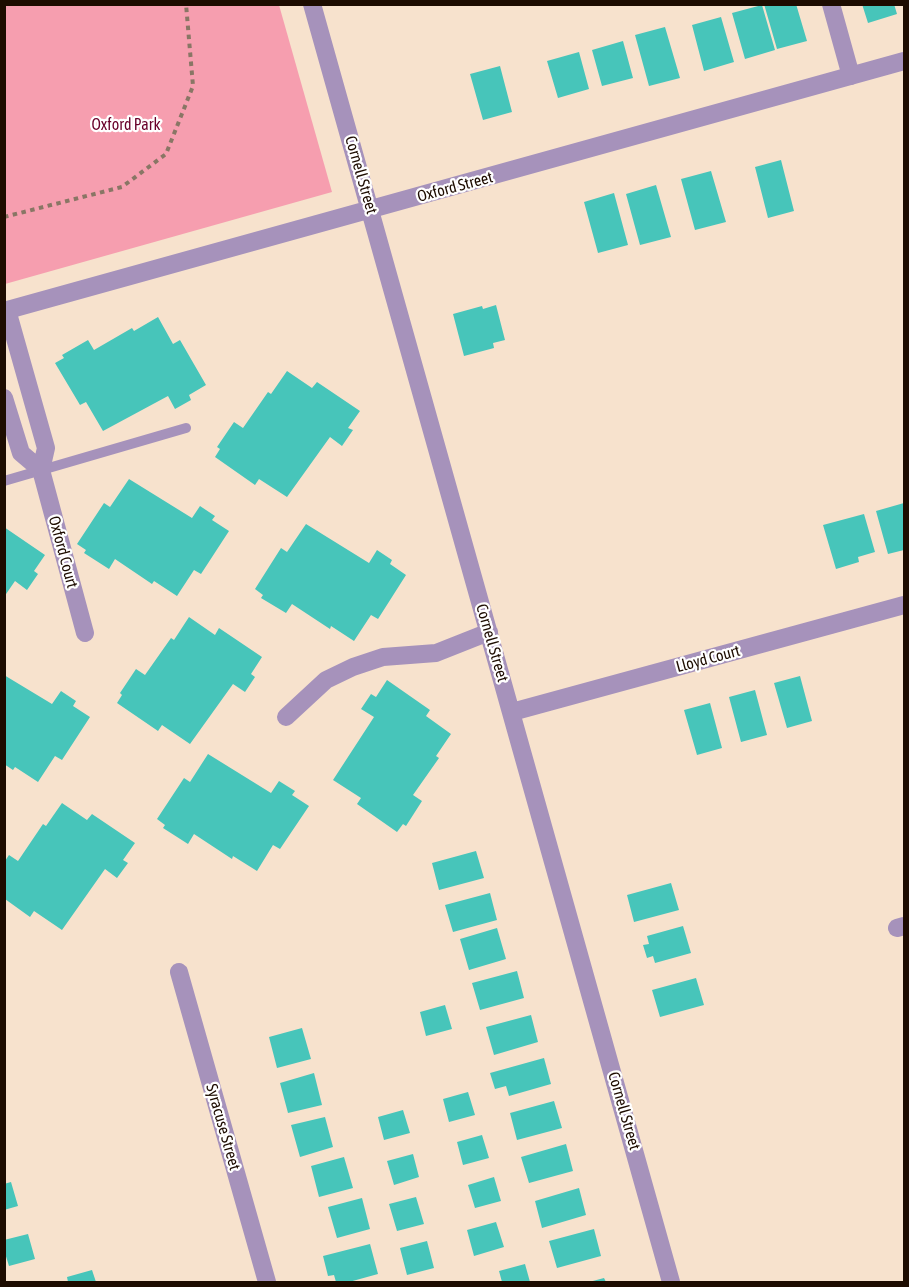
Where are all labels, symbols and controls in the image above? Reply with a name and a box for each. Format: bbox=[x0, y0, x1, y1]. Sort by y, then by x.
park label: Oxford Park bbox=[92, 115, 160, 135]
street label: Cornell Street bbox=[341, 134, 381, 216]
street label: Oxford Street bbox=[415, 168, 495, 206]
street label: Oxford Court bbox=[44, 514, 82, 590]
street label: Cornell Street bbox=[472, 602, 512, 684]
street label: Lloyd Court bbox=[674, 641, 742, 677]
street label: Cornell Street bbox=[604, 1070, 644, 1152]
street label: Syracuse Street bbox=[202, 1082, 244, 1172]

